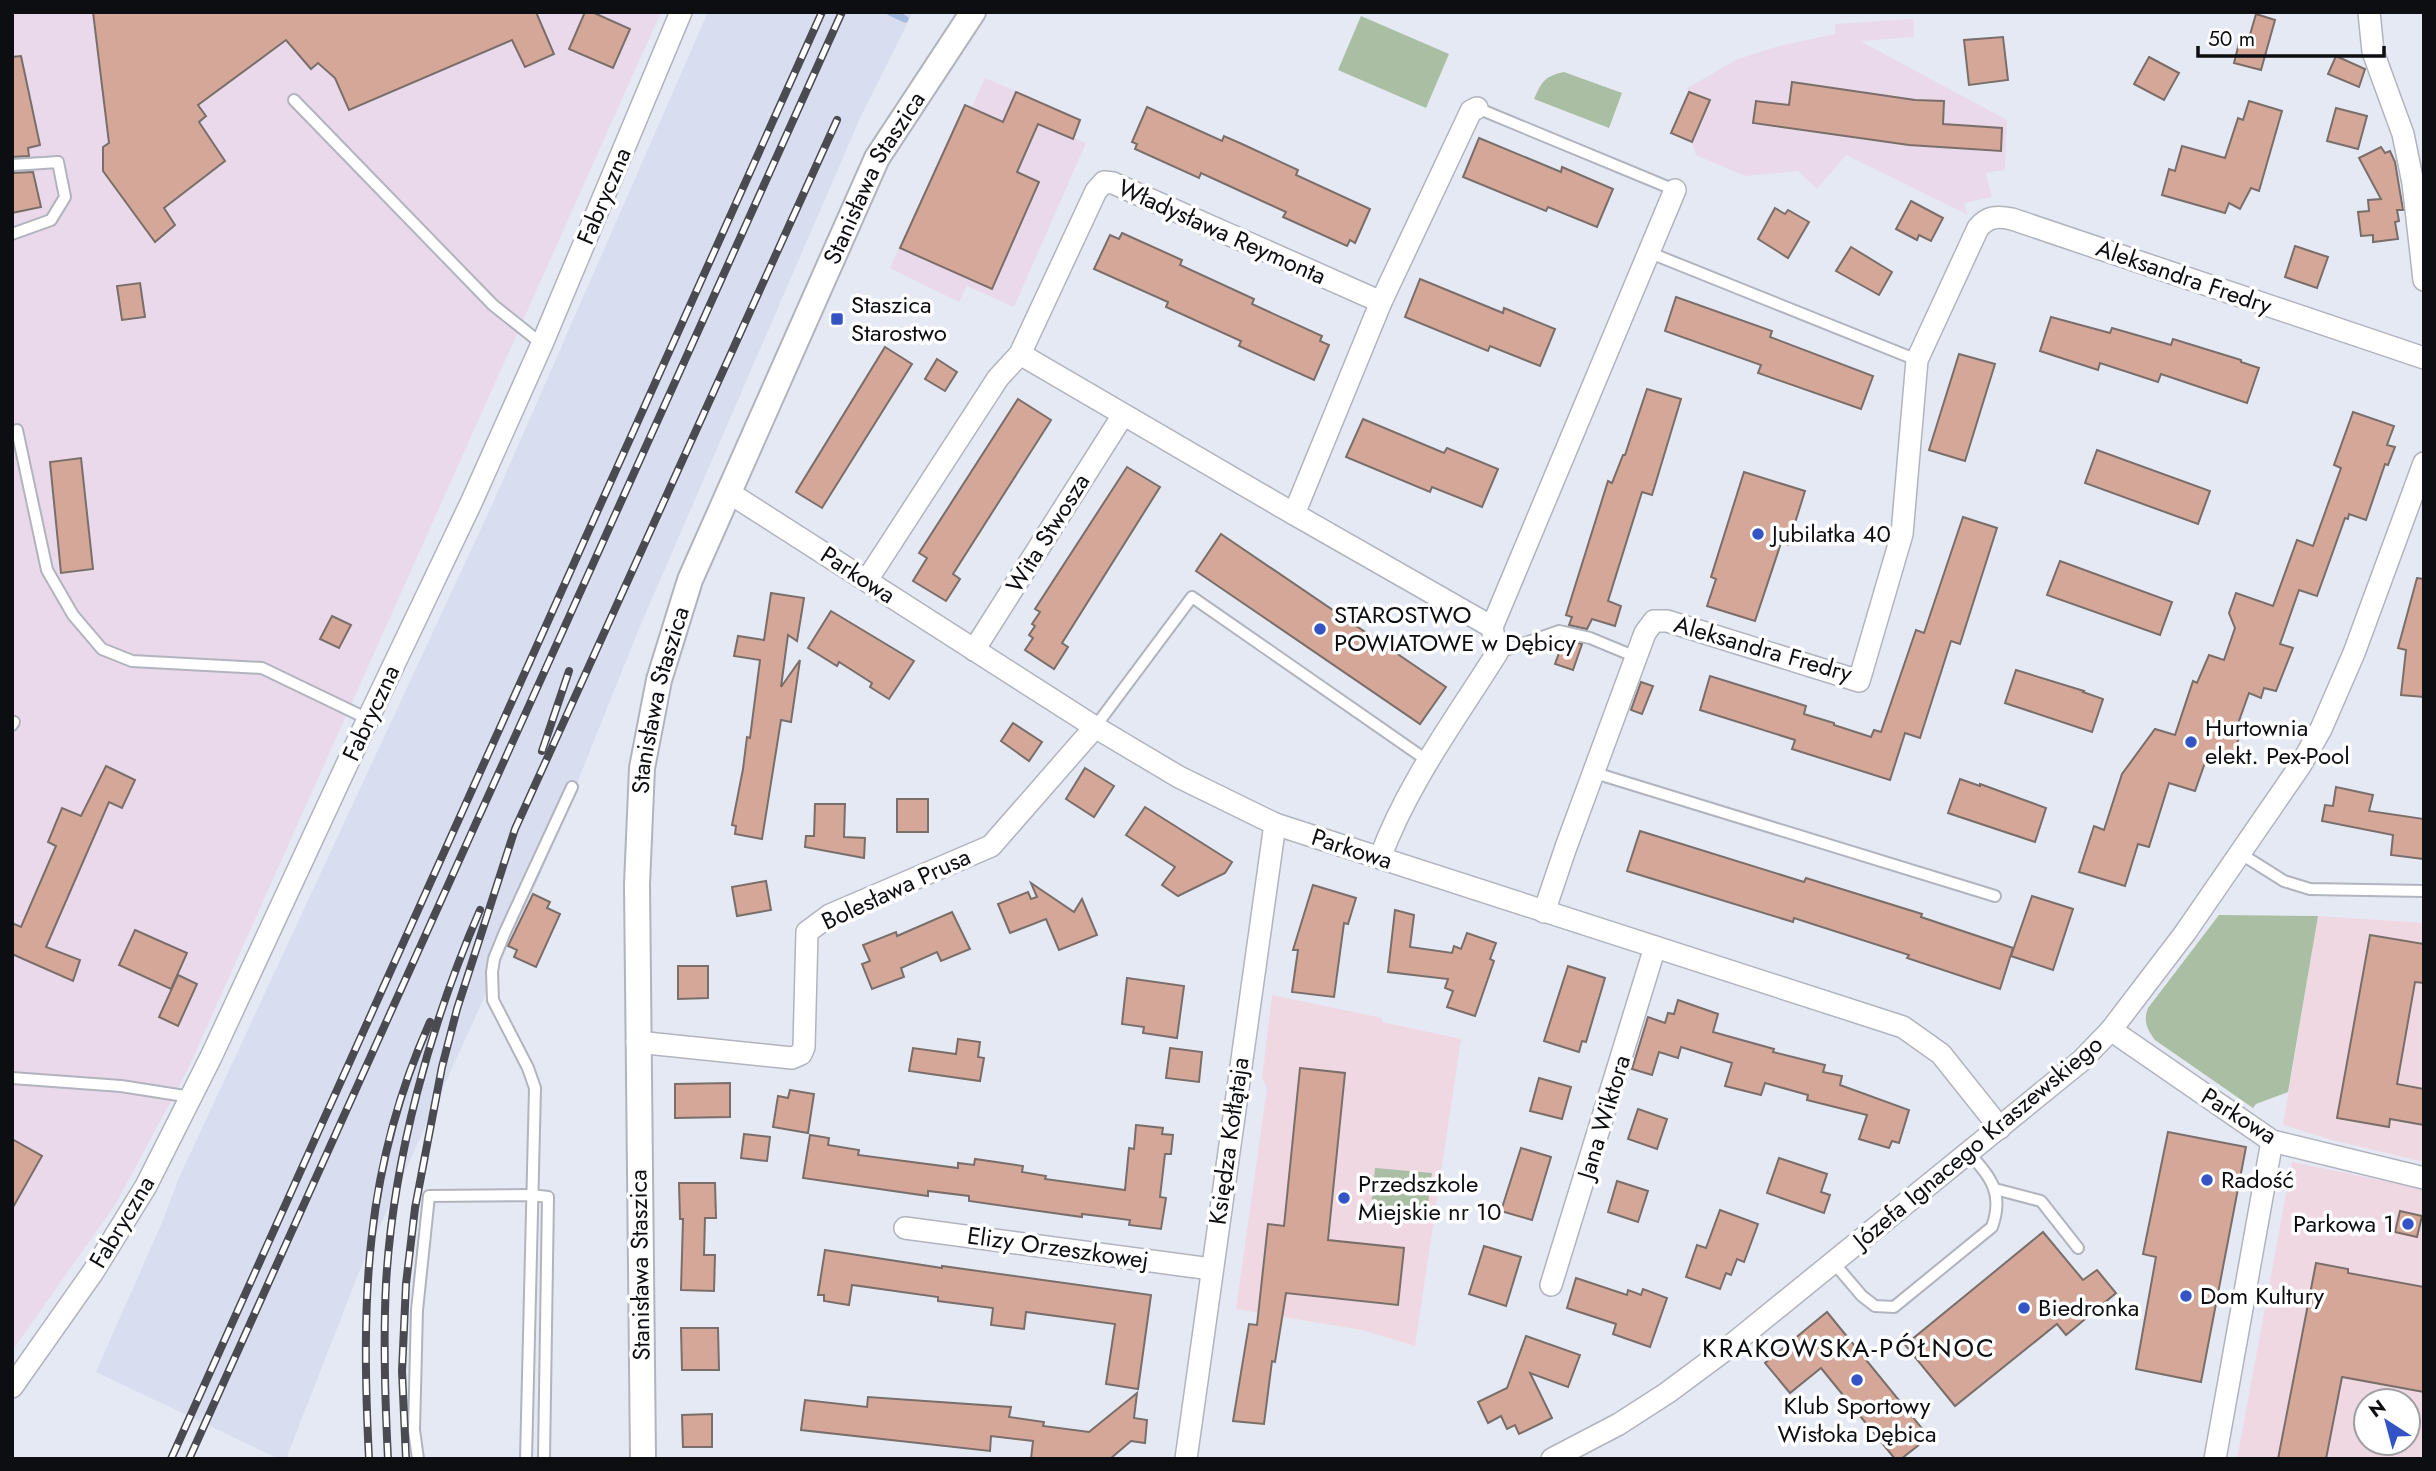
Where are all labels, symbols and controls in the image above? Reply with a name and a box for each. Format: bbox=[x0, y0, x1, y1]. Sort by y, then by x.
scale bar bbox=[2198, 14, 2384, 58]
text: 50 m bbox=[2208, 24, 2255, 54]
street label: Stanisława Staszica bbox=[814, 84, 933, 270]
street label: Fabryczna bbox=[567, 142, 640, 250]
street label: Władysława Reymonta bbox=[1113, 170, 1332, 293]
street label: Aleksandra Fredry bbox=[2092, 230, 2277, 323]
place label: Staszica Starostwo bbox=[851, 287, 947, 350]
marker: Staszica Starostwo bbox=[829, 311, 845, 327]
street label: Wita Stwosza bbox=[997, 466, 1098, 599]
place label: Jubilatka 40 bbox=[1769, 516, 1891, 551]
marker: Jubilatka 40 bbox=[1750, 526, 1766, 542]
street label: Parkowa bbox=[814, 537, 903, 612]
place label: STAROSTWO POWIATOWE w Dębicy bbox=[1334, 597, 1576, 660]
street label: Stanisława Staszica bbox=[623, 602, 698, 795]
street label: Aleksandra Fredry bbox=[1670, 606, 1857, 691]
marker: STAROSTWO POWIATOWE w Dębicy bbox=[1312, 621, 1328, 637]
street label: Fabryczna bbox=[333, 659, 408, 767]
place label: Hurtownia elekt. Pex-Pool bbox=[2205, 710, 2350, 773]
marker: Hurtownia elekt. Pex-Pool bbox=[2183, 734, 2199, 750]
street label: Parkowa bbox=[1307, 819, 1397, 878]
street label: Bolesława Prusa bbox=[816, 839, 976, 938]
street label: Józefa Ignacego Kraszewskiego bbox=[1843, 1027, 2110, 1259]
street label: Jana Wiktora bbox=[1567, 1051, 1639, 1186]
street label: Księdza Kołłątaja bbox=[1199, 1055, 1258, 1227]
street label: Parkowa bbox=[2195, 1079, 2284, 1152]
place label: Radość bbox=[2221, 1162, 2294, 1197]
place label: Przedszkole Miejskie nr 10 bbox=[1358, 1166, 1501, 1229]
street label: Fabryczna bbox=[80, 1169, 163, 1275]
street label: Stanisława Staszica bbox=[620, 1169, 659, 1361]
marker: Radość bbox=[2199, 1172, 2215, 1188]
marker: Przedszkole Miejskie nr 10 bbox=[1336, 1190, 1352, 1206]
place label: Parkowa 1 bbox=[2293, 1206, 2394, 1241]
marker: Parkowa 1 bbox=[2400, 1216, 2416, 1232]
street label: Elizy Orzeszkowej bbox=[965, 1217, 1151, 1278]
place label: Dom Kultury bbox=[2200, 1278, 2325, 1313]
marker: Dom Kultury bbox=[2178, 1288, 2194, 1304]
place label: Biedronka bbox=[2038, 1290, 2139, 1325]
marker: Biedronka bbox=[2016, 1300, 2032, 1316]
district label: KRAKOWSKA-PÓŁNOC bbox=[1702, 1329, 1996, 1367]
marker: Klub Sportowy Wisłoka Dębica bbox=[1849, 1372, 1865, 1388]
north arrow bbox=[2352, 1387, 2422, 1457]
place label: Klub Sportowy Wisłoka Dębica bbox=[1777, 1388, 1937, 1451]
text: N bbox=[2363, 1393, 2391, 1424]

